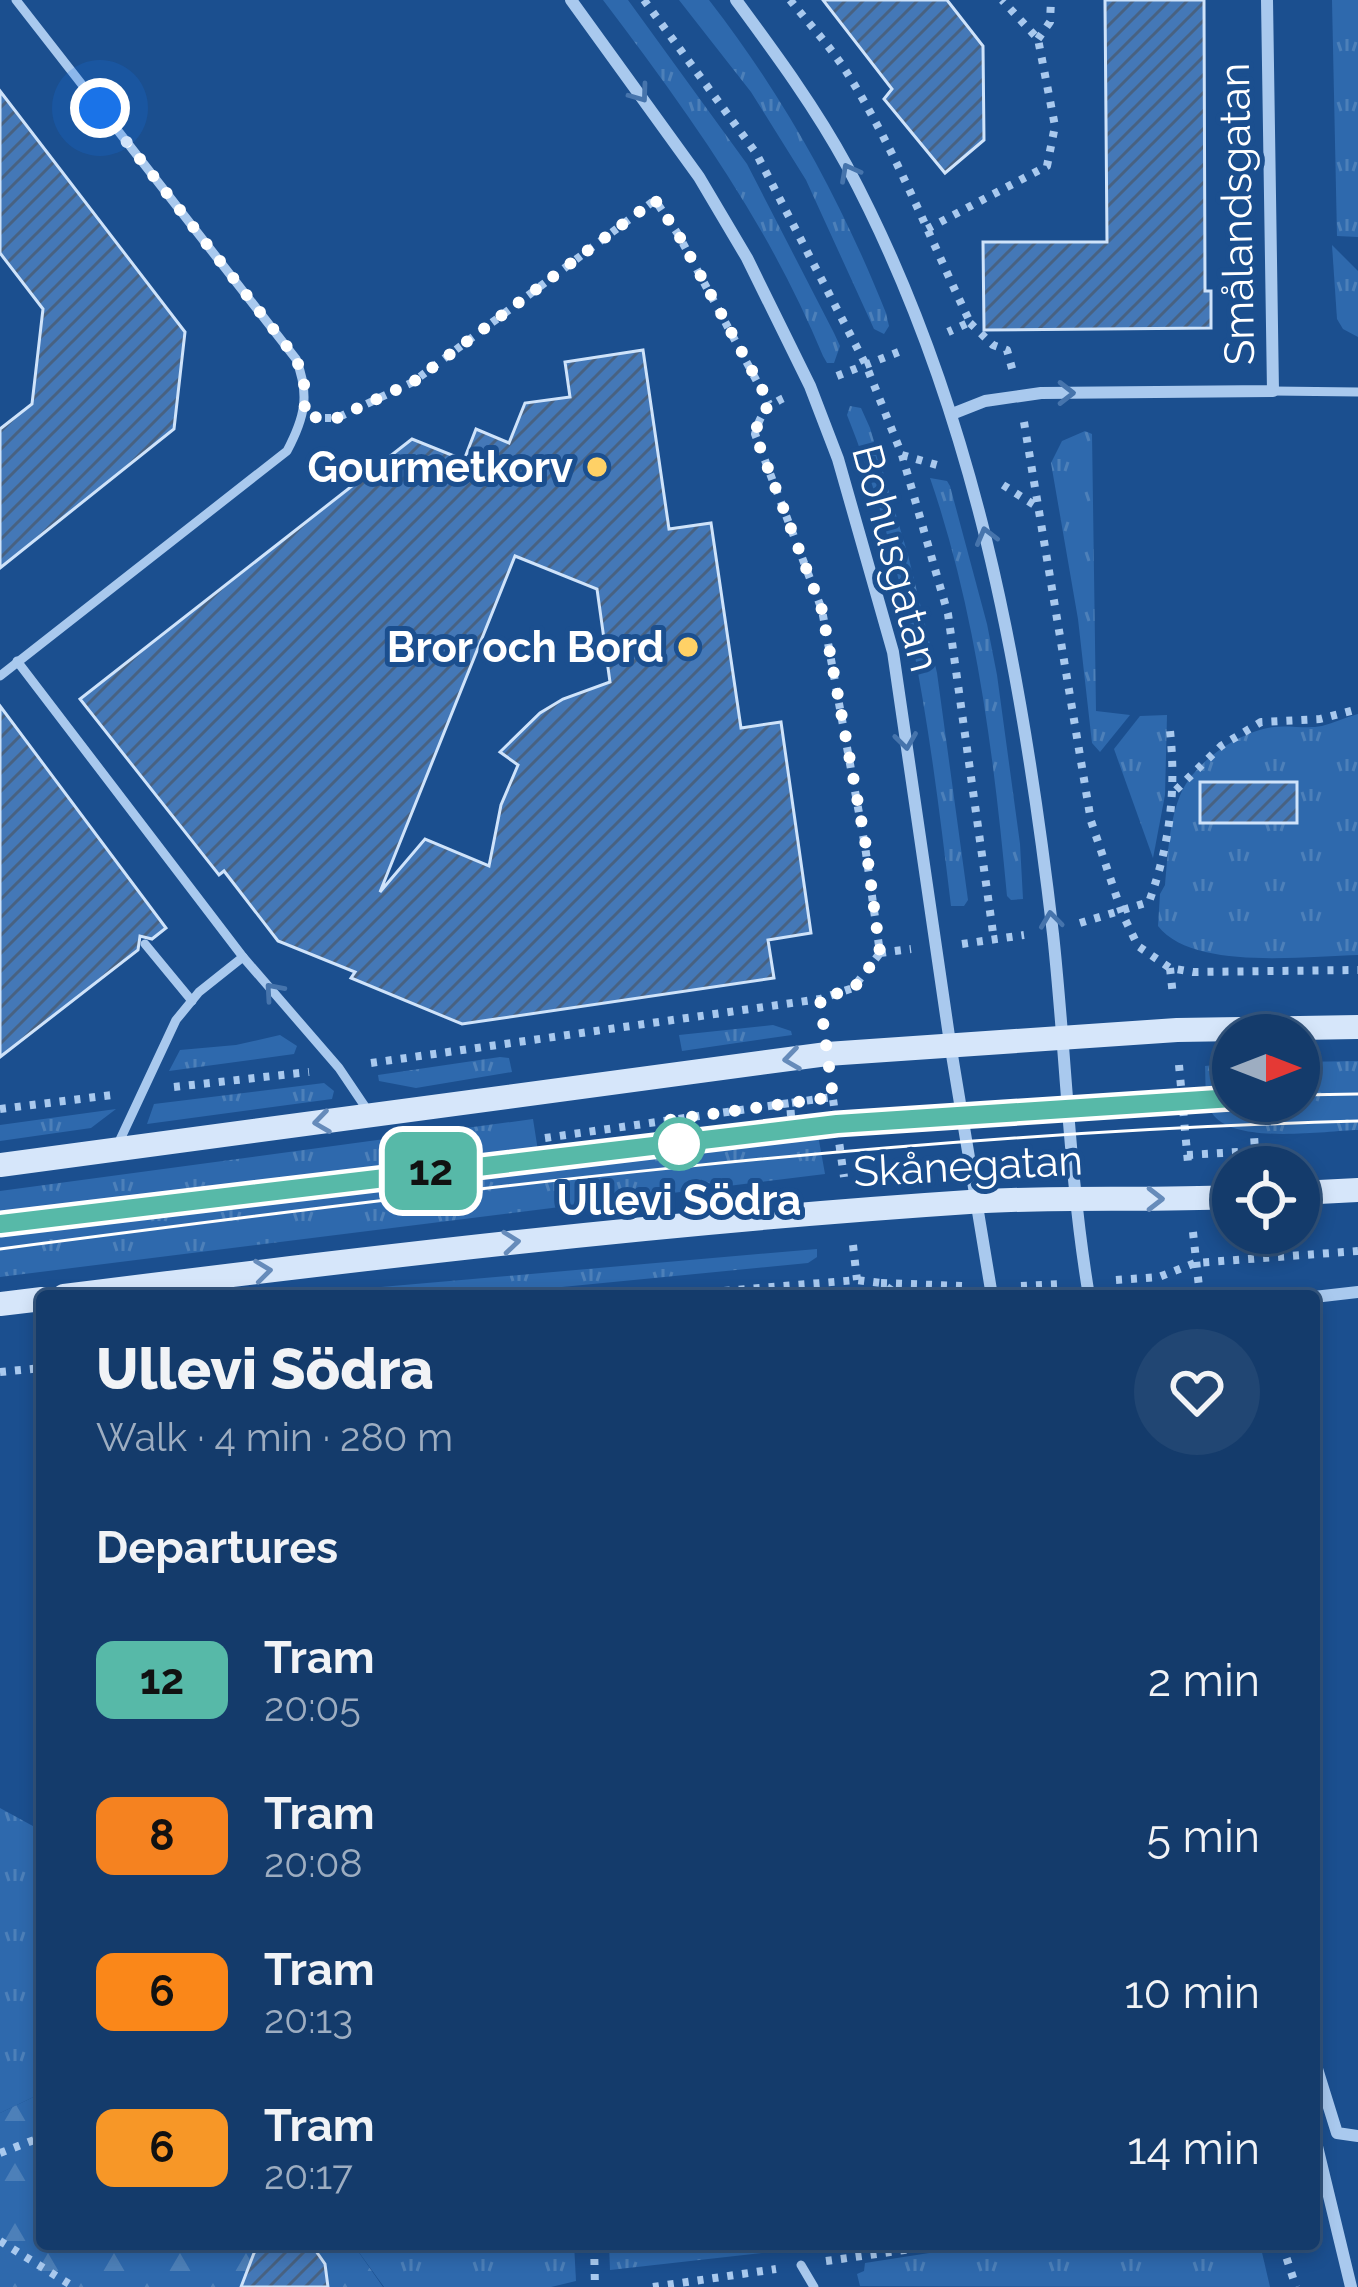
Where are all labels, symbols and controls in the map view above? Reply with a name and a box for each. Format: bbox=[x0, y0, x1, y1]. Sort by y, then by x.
street label: Smålandsgatan bbox=[1210, 62, 1264, 366]
your location bbox=[70, 78, 130, 138]
one-way arrow bbox=[625, 81, 647, 102]
one-way arrow bbox=[840, 163, 863, 184]
one-way arrow bbox=[1058, 380, 1076, 406]
street label: Bohusgatan bbox=[842, 439, 950, 677]
place label: Gourmetkorv bbox=[308, 443, 573, 492]
marker: Gourmetkorv bbox=[584, 454, 610, 480]
one-way arrow bbox=[976, 526, 1001, 546]
place label: Bror och Bord bbox=[387, 623, 664, 672]
marker: Bror och Bord bbox=[675, 634, 701, 660]
one-way arrow bbox=[892, 731, 918, 751]
one-way arrow bbox=[1038, 910, 1064, 930]
one-way arrow bbox=[266, 983, 287, 1005]
north arrow bbox=[1212, 1014, 1320, 1122]
map controls bbox=[1212, 1014, 1320, 1254]
one-way arrow bbox=[782, 1045, 802, 1071]
one-way arrow bbox=[312, 1108, 332, 1134]
marker: Ullevi Södra bbox=[654, 1119, 704, 1169]
line badge: 12 bbox=[377, 1132, 485, 1210]
street label: Skånegatan bbox=[852, 1136, 1084, 1196]
text: 12 bbox=[409, 1146, 453, 1195]
button: locate bbox=[1212, 1146, 1320, 1254]
place label: Ullevi Södra bbox=[557, 1176, 801, 1225]
one-way arrow bbox=[1147, 1186, 1165, 1212]
one-way arrow bbox=[502, 1230, 521, 1255]
one-way arrow bbox=[254, 1259, 273, 1285]
button: heart bbox=[1134, 1329, 1260, 1455]
text: Ullevi Södra bbox=[96, 1335, 434, 1402]
text: Walk · 4 min · 280 m bbox=[96, 1414, 453, 1460]
text: Departures bbox=[96, 1521, 338, 1574]
text: Tram bbox=[264, 1631, 375, 1684]
text: 2 min bbox=[1148, 1654, 1260, 1707]
text: 12 bbox=[140, 1655, 184, 1704]
text: 20:05 bbox=[264, 1684, 361, 1730]
text: Tram bbox=[264, 1787, 375, 1840]
text: 5 min bbox=[1147, 1810, 1260, 1863]
text: 8 bbox=[149, 1811, 175, 1860]
text: 20:08 bbox=[264, 1840, 363, 1886]
text: Tram bbox=[264, 1943, 375, 1996]
text: 10 min bbox=[1124, 1966, 1260, 2019]
text: 6 bbox=[149, 1967, 175, 2016]
text: 20:13 bbox=[264, 1996, 353, 2042]
text: Tram bbox=[264, 2099, 375, 2152]
text: 14 min bbox=[1127, 2122, 1260, 2175]
text: 6 bbox=[149, 2123, 175, 2172]
text: 20:17 bbox=[264, 2152, 353, 2198]

